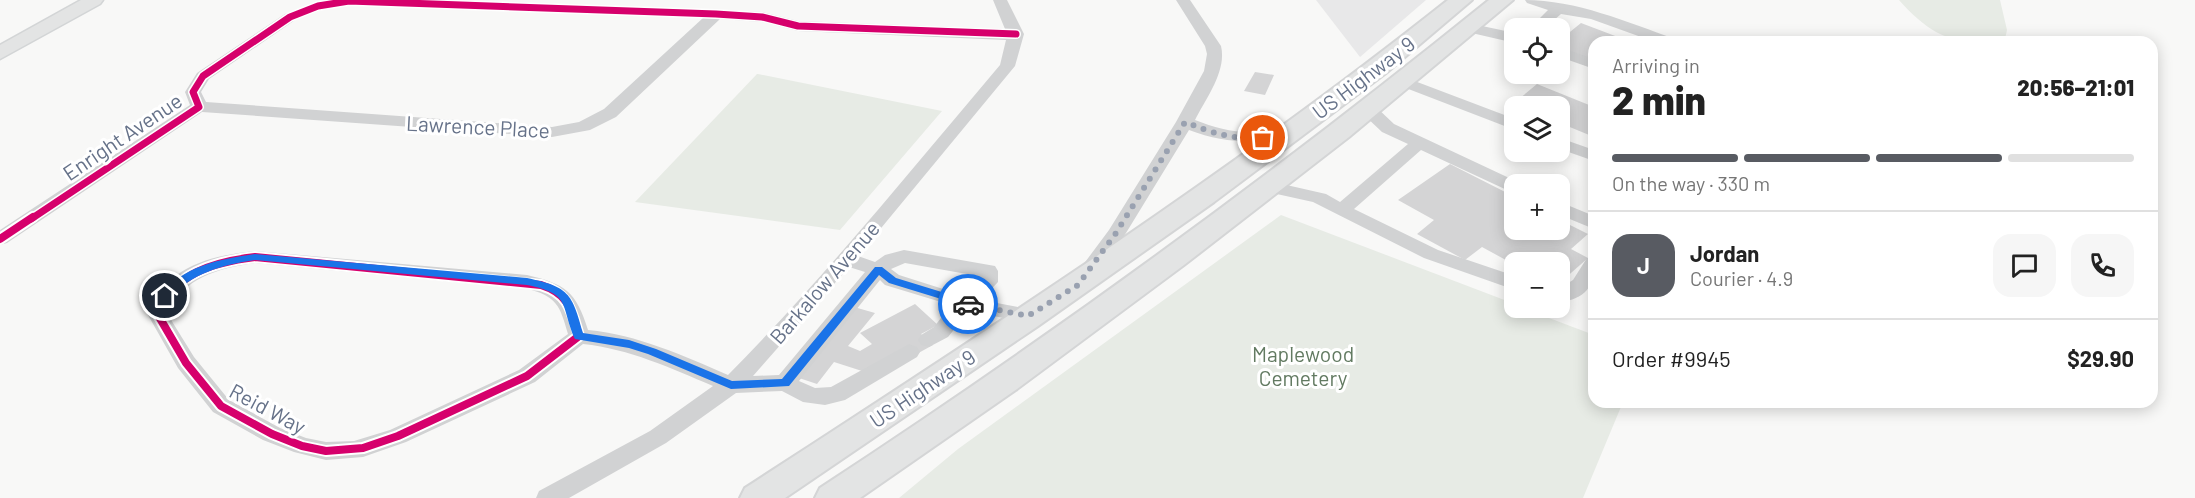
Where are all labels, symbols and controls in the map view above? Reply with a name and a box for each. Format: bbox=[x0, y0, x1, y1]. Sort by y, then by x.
map controls bbox=[1504, 18, 1570, 318]
button: locate bbox=[1504, 18, 1570, 84]
street label: US Highway 9 bbox=[1307, 30, 1419, 124]
text: Arriving in bbox=[1612, 53, 1700, 77]
text: 20:56–21:01 bbox=[2017, 74, 2134, 100]
text: 2 min bbox=[1612, 76, 1706, 123]
street label: Enright Avenue bbox=[58, 87, 186, 185]
button: layers bbox=[1504, 96, 1570, 162]
street label: Lawrence Place bbox=[406, 110, 550, 142]
pin bbox=[1237, 112, 1288, 163]
icon: bag bbox=[1246, 121, 1279, 154]
text: On the way · 330 m bbox=[1612, 171, 1770, 195]
button: + bbox=[1504, 174, 1570, 240]
street label: Barkalow Avenue bbox=[764, 216, 884, 348]
button: chat bbox=[1993, 234, 2056, 297]
button: phone bbox=[2071, 234, 2134, 297]
text: Jordan bbox=[1690, 240, 1759, 266]
button: − bbox=[1504, 252, 1570, 318]
text: J bbox=[1637, 252, 1650, 278]
text: Courier · 4.9 bbox=[1690, 266, 1793, 290]
pin bbox=[139, 270, 190, 321]
courier bbox=[938, 274, 998, 334]
icon: home bbox=[148, 279, 181, 312]
icon: car bbox=[952, 288, 985, 321]
park label: Maplewood Cemetery bbox=[1252, 341, 1354, 390]
street label: US Highway 9 bbox=[864, 344, 980, 432]
text: Order #9945 bbox=[1612, 345, 1731, 371]
text: $29.90 bbox=[2067, 345, 2134, 371]
street label: Reid Way bbox=[226, 378, 311, 439]

